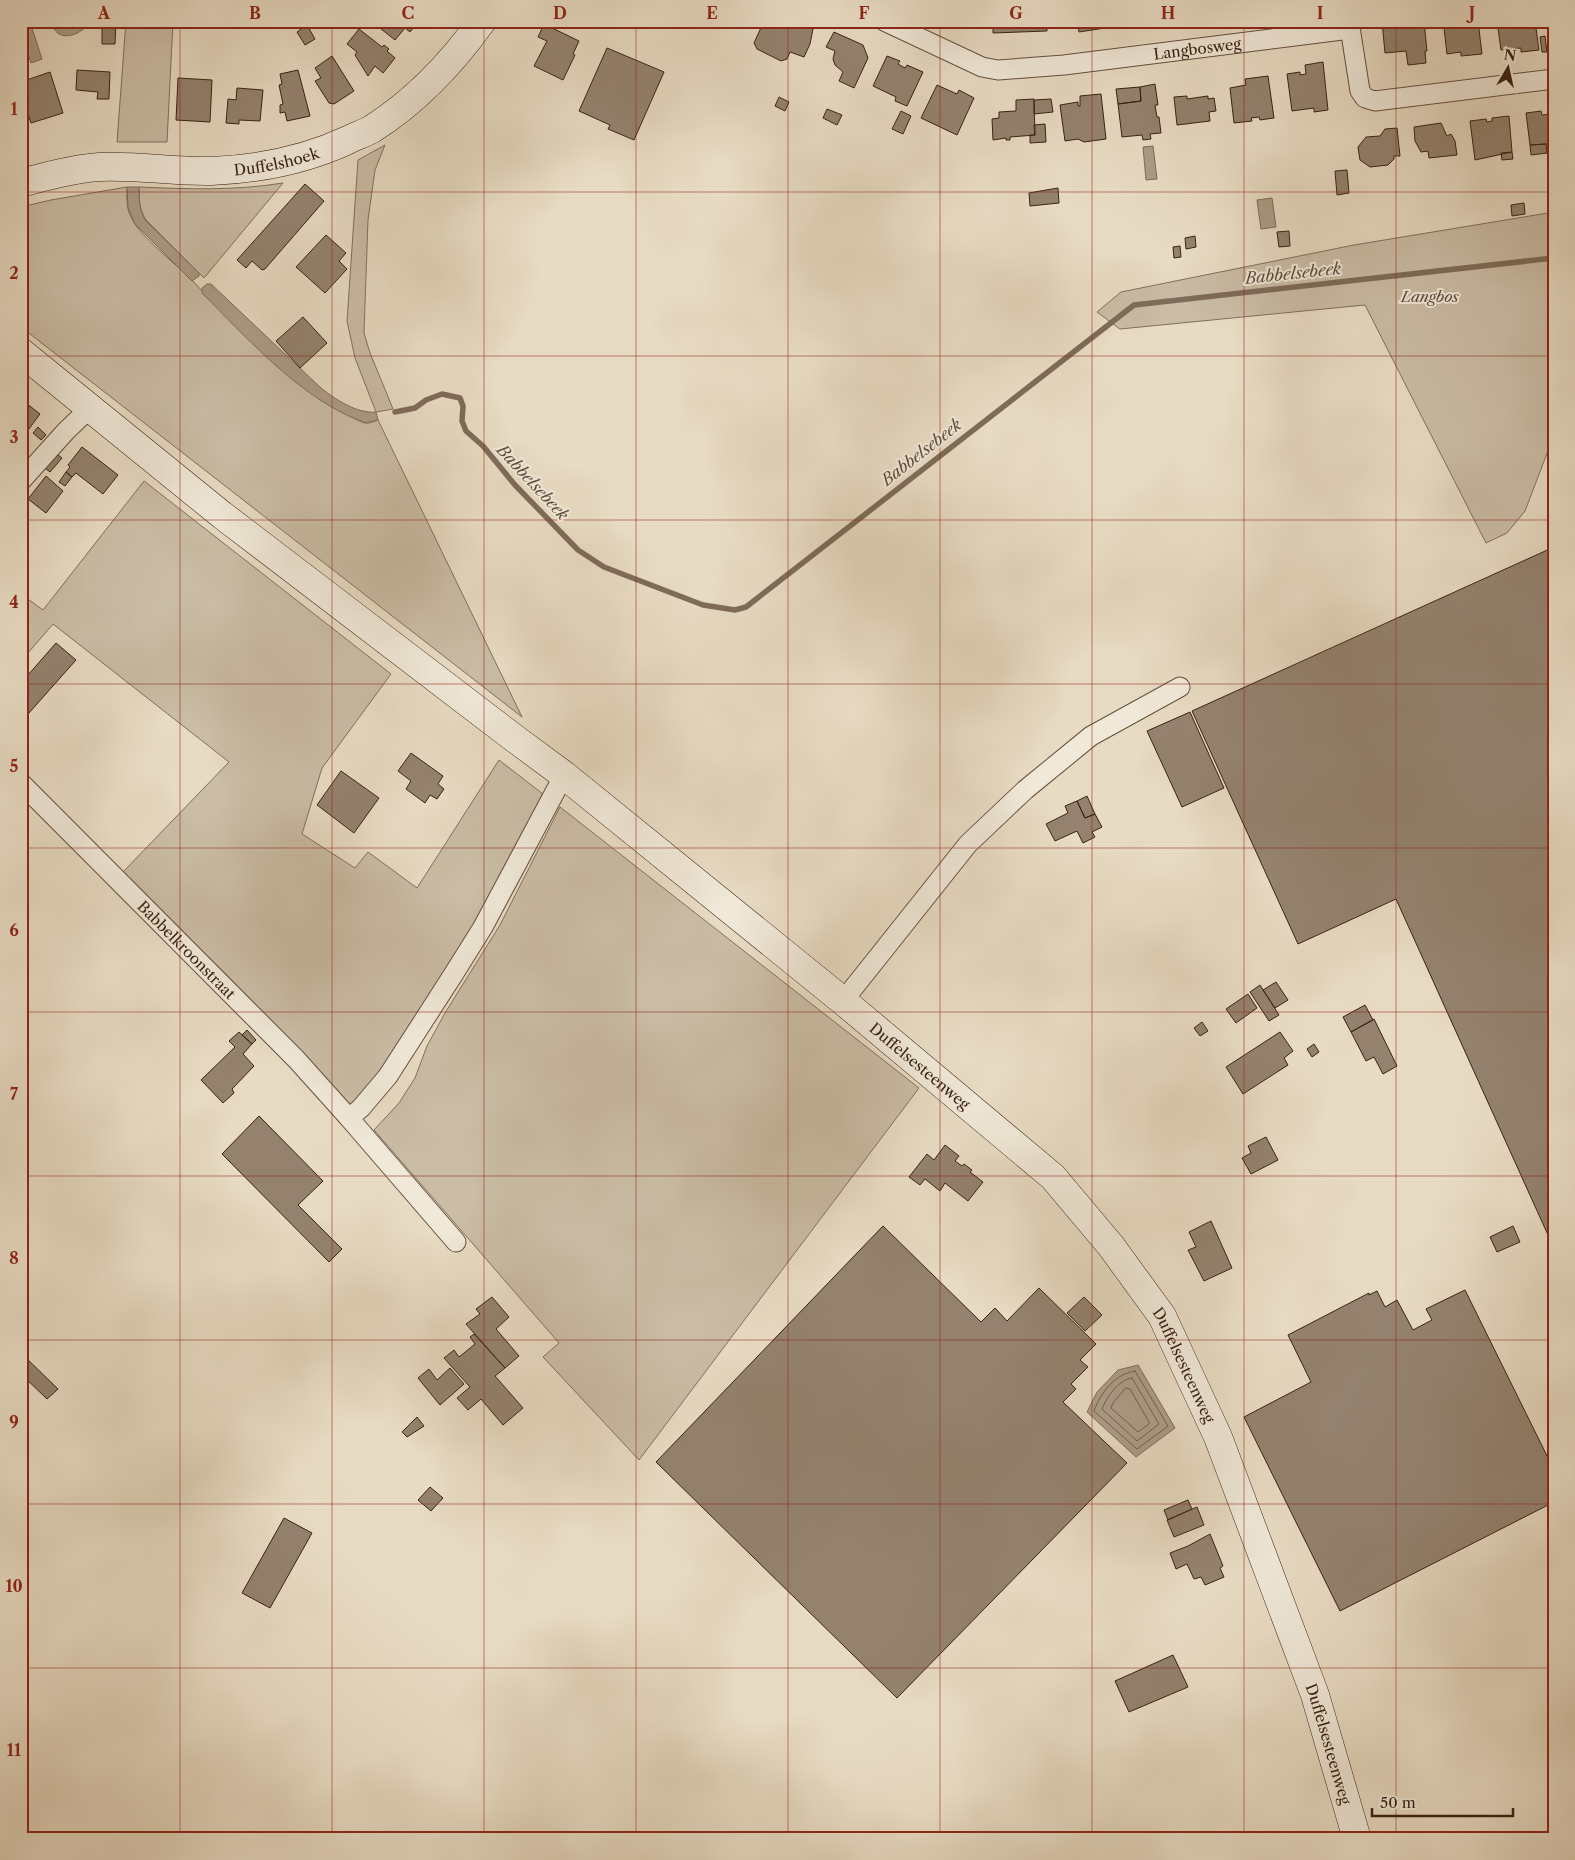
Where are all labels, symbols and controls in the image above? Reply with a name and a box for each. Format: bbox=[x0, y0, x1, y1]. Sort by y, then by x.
text: A bbox=[97, 3, 111, 23]
text: B bbox=[249, 3, 261, 23]
text: C bbox=[402, 3, 414, 23]
text: D bbox=[553, 3, 567, 23]
text: E bbox=[706, 3, 718, 23]
text: F bbox=[859, 3, 870, 23]
text: G bbox=[1009, 3, 1023, 23]
text: H bbox=[1161, 3, 1175, 23]
text: I bbox=[1317, 3, 1324, 23]
text: J bbox=[1466, 3, 1475, 23]
street label: Langbosweg bbox=[1152, 33, 1242, 63]
north arrow bbox=[1482, 42, 1532, 92]
text: N bbox=[1503, 45, 1517, 65]
text: 1 bbox=[10, 99, 18, 119]
street label: Duffelshoek bbox=[233, 143, 323, 179]
water label: Babbelsebeek bbox=[1242, 258, 1343, 288]
text: 2 bbox=[9, 263, 19, 283]
park label: Langbos bbox=[1400, 287, 1459, 306]
water label: Babbelsebeek bbox=[875, 414, 966, 491]
text: 3 bbox=[9, 427, 19, 447]
water label: Babbelsebeek bbox=[491, 438, 574, 525]
text: 4 bbox=[9, 592, 19, 612]
text: 5 bbox=[10, 756, 19, 776]
street label: Babbelkroonstraat bbox=[134, 896, 240, 1003]
text: 6 bbox=[9, 920, 19, 940]
street label: Duffelsesteenweg bbox=[866, 1018, 974, 1113]
text: 7 bbox=[10, 1084, 19, 1104]
text: 8 bbox=[9, 1248, 19, 1268]
street label: Duffelsesteenweg bbox=[1149, 1303, 1220, 1426]
text: 9 bbox=[9, 1412, 19, 1432]
text: 10 bbox=[5, 1576, 23, 1596]
street label: Duffelsesteenweg bbox=[1302, 1681, 1356, 1807]
text: 11 bbox=[7, 1740, 22, 1760]
scale bar bbox=[1372, 1785, 1514, 1817]
text: 50 m bbox=[1380, 1793, 1416, 1812]

